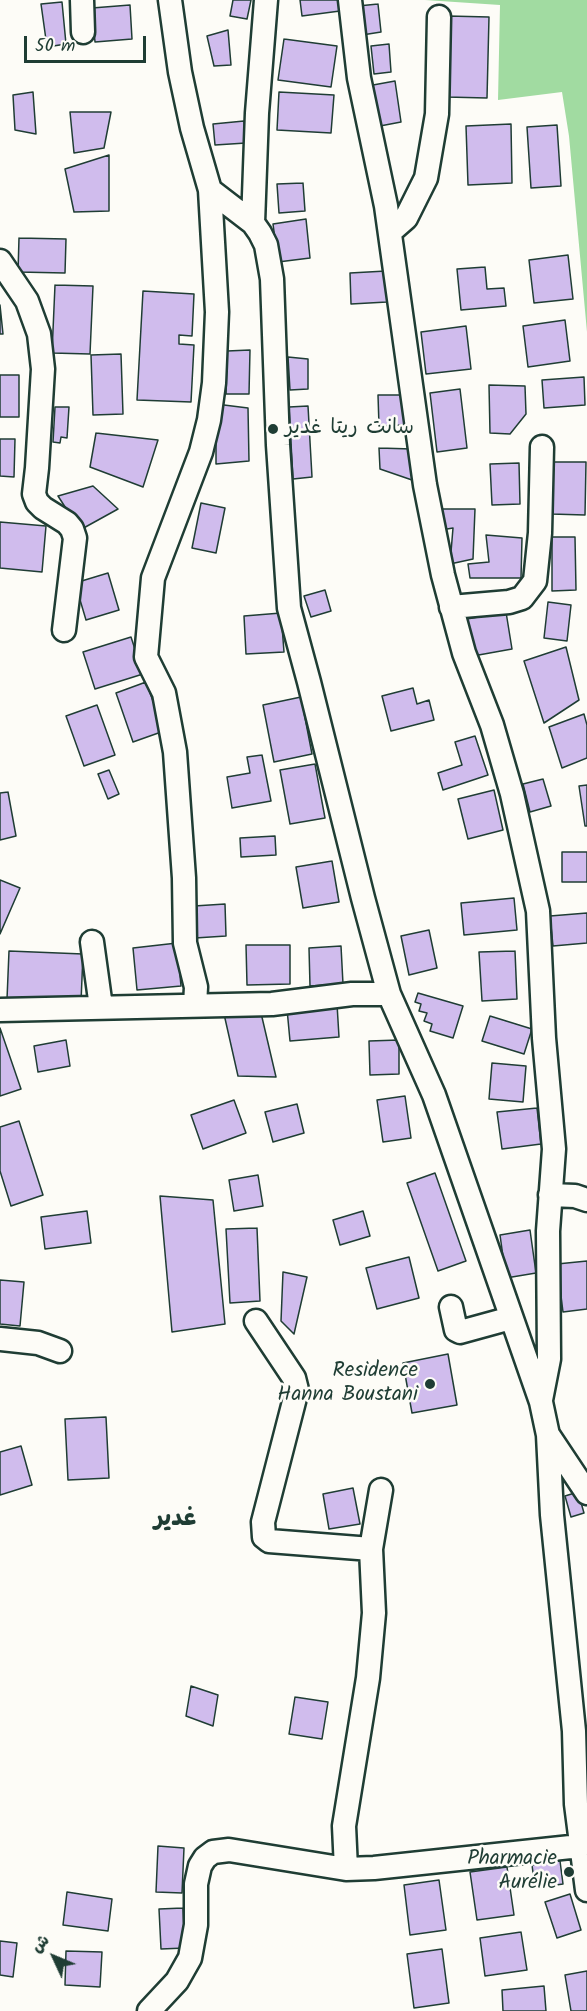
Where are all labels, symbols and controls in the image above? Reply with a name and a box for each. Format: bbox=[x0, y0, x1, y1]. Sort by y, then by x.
scale bar bbox=[27, 24, 148, 62]
text: 50 m bbox=[35, 32, 75, 61]
place label: سانت ريتا غدير bbox=[285, 416, 414, 442]
marker: سانت ريتا غدير bbox=[266, 422, 280, 436]
place label: Residence Hanna Boustani bbox=[277, 1359, 418, 1409]
marker: Residence Hanna Boustani bbox=[423, 1377, 437, 1391]
district label: غدير bbox=[154, 1507, 196, 1535]
place label: Pharmacie Aurélie bbox=[467, 1847, 557, 1897]
marker: Pharmacie Aurélie bbox=[562, 1865, 576, 1879]
north arrow bbox=[24, 1927, 84, 1987]
text: ش bbox=[26, 1929, 56, 1959]

